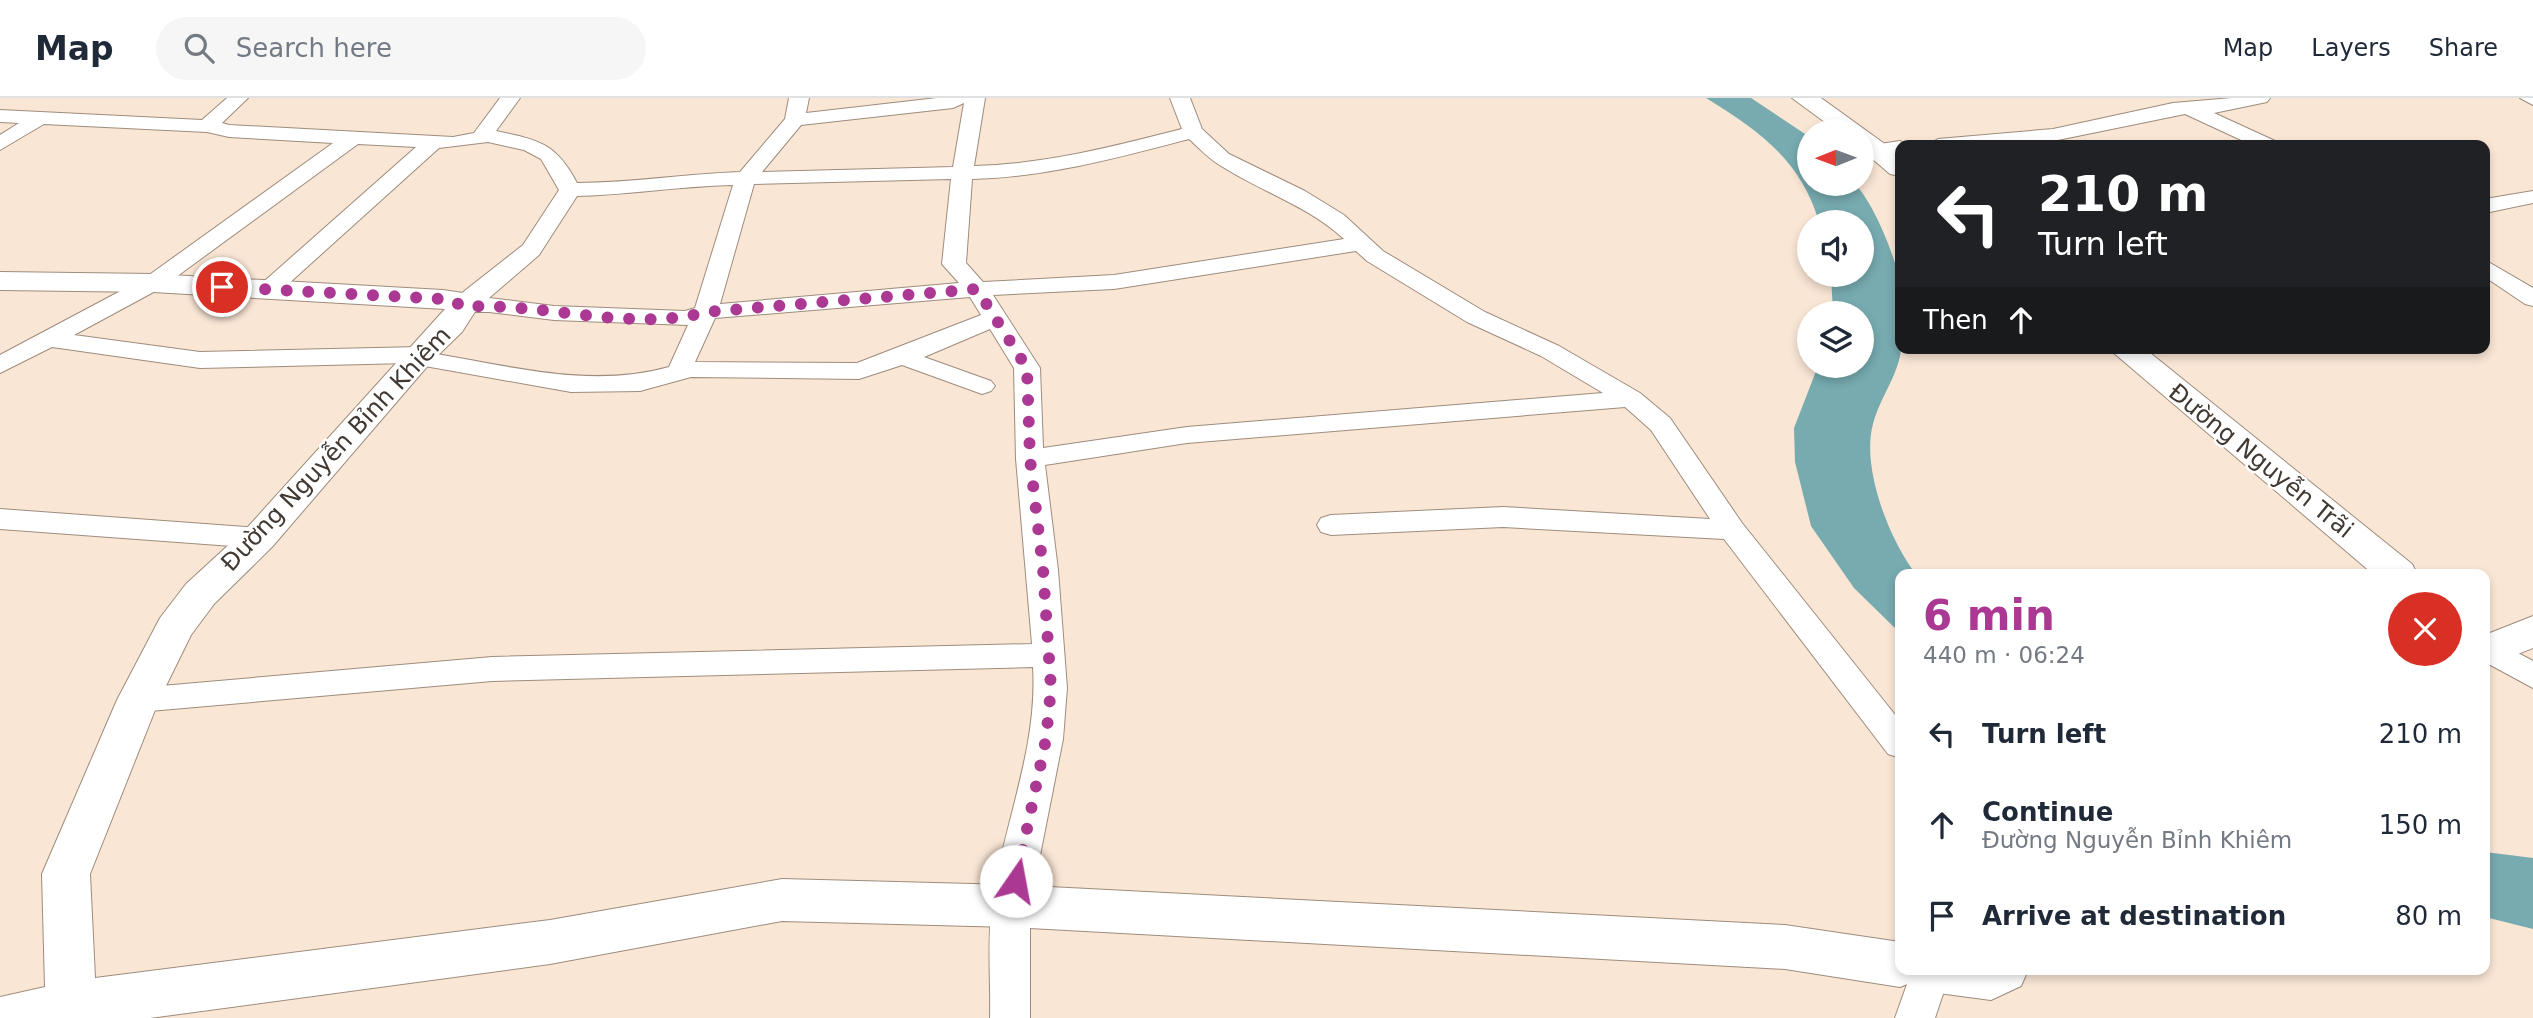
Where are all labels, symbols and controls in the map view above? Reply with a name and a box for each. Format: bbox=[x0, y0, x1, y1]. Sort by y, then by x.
search box bbox=[156, 17, 646, 80]
text: Map bbox=[35, 29, 114, 68]
icon: search bbox=[180, 29, 218, 67]
text: Search here bbox=[236, 33, 392, 63]
text: Map bbox=[2223, 34, 2273, 62]
text: Layers bbox=[2311, 34, 2391, 62]
text: Share bbox=[2429, 34, 2498, 62]
north arrow bbox=[1797, 119, 1874, 196]
map controls bbox=[1797, 119, 1874, 378]
text: 210 m bbox=[2038, 166, 2208, 223]
icon: left bbox=[1923, 168, 2014, 259]
button: sound bbox=[1797, 210, 1874, 287]
text: Turn left bbox=[2038, 225, 2168, 263]
pin bbox=[192, 257, 252, 317]
icon: arrive bbox=[203, 268, 241, 306]
button: layers bbox=[1797, 301, 1874, 378]
icon: ahead bbox=[2002, 301, 2040, 339]
text: Then bbox=[1923, 305, 1988, 335]
street label: Đường Nguyễn Bỉnh Khiêm bbox=[215, 320, 457, 577]
street label: Đường Nguyễn Trãi bbox=[2163, 377, 2359, 544]
text: 6 min bbox=[1923, 591, 2055, 640]
button: close bbox=[2388, 592, 2462, 666]
text: 440 m · 06:24 bbox=[1923, 642, 2085, 668]
icon: left bbox=[1923, 715, 1961, 753]
text: Turn left bbox=[1982, 719, 2106, 749]
text: 210 m bbox=[2379, 719, 2462, 749]
text: Continue bbox=[1982, 797, 2113, 827]
icon: ahead bbox=[1923, 806, 1961, 844]
text: 150 m bbox=[2379, 810, 2462, 840]
text: Đường Nguyễn Bỉnh Khiêm bbox=[1982, 827, 2292, 853]
position arrow bbox=[979, 844, 1053, 918]
icon: arrive bbox=[1923, 897, 1961, 935]
text: Arrive at destination bbox=[1982, 901, 2286, 931]
text: 80 m bbox=[2395, 901, 2462, 931]

